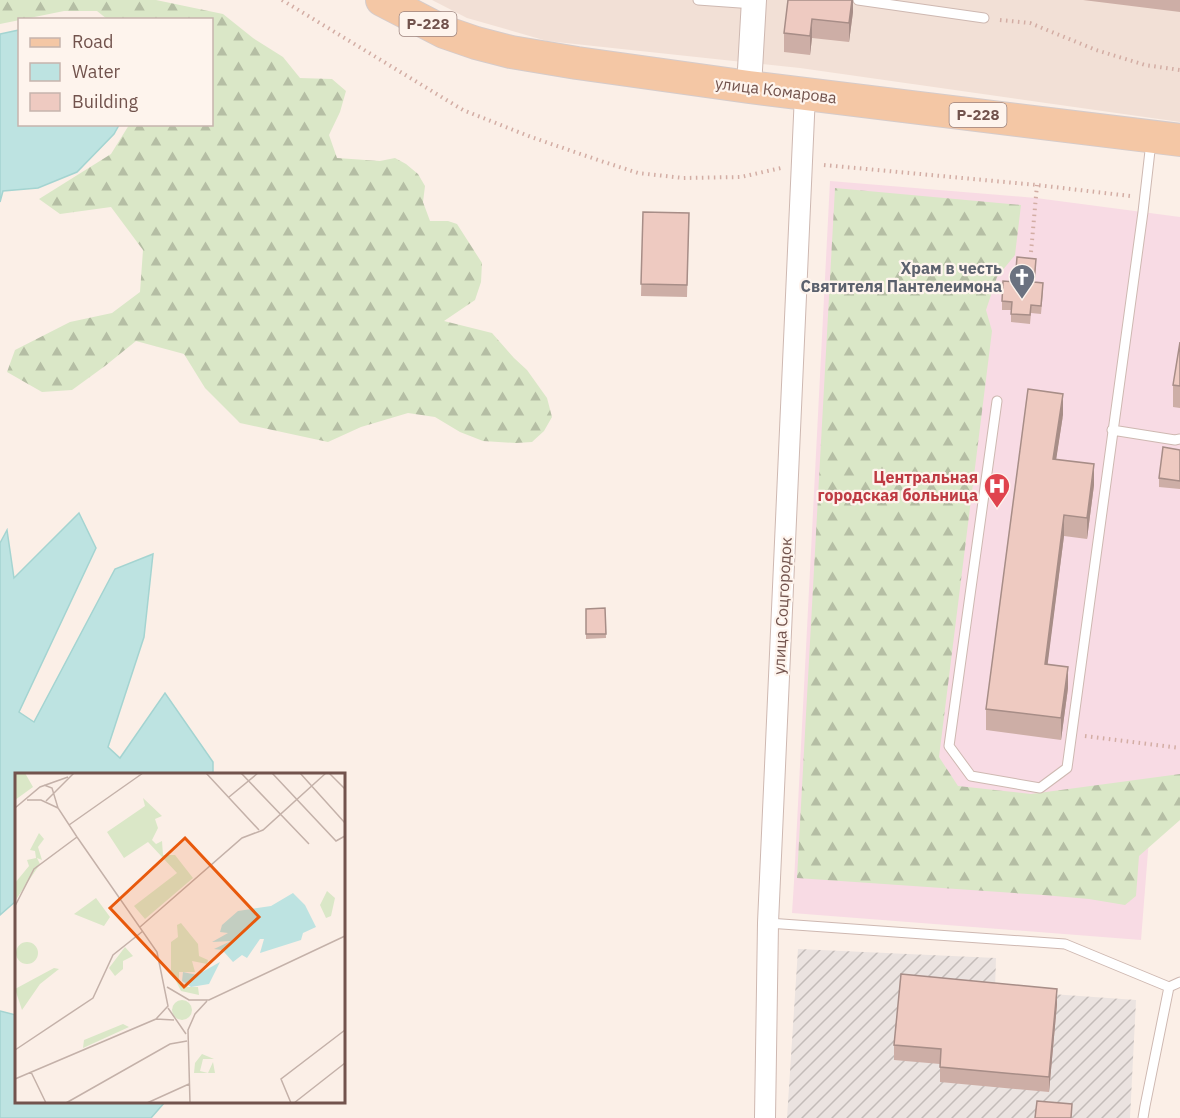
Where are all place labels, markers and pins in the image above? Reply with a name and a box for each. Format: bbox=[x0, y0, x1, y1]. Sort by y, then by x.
place label: Храм в честь Святителя Пантелеимона bbox=[801, 258, 1002, 296]
church icon: Храм в честь Святителя Пантелеимона bbox=[1007, 262, 1037, 300]
place label: Центральная городская больница bbox=[818, 467, 978, 505]
hospital icon: Центральная городская больница bbox=[982, 471, 1012, 509]

